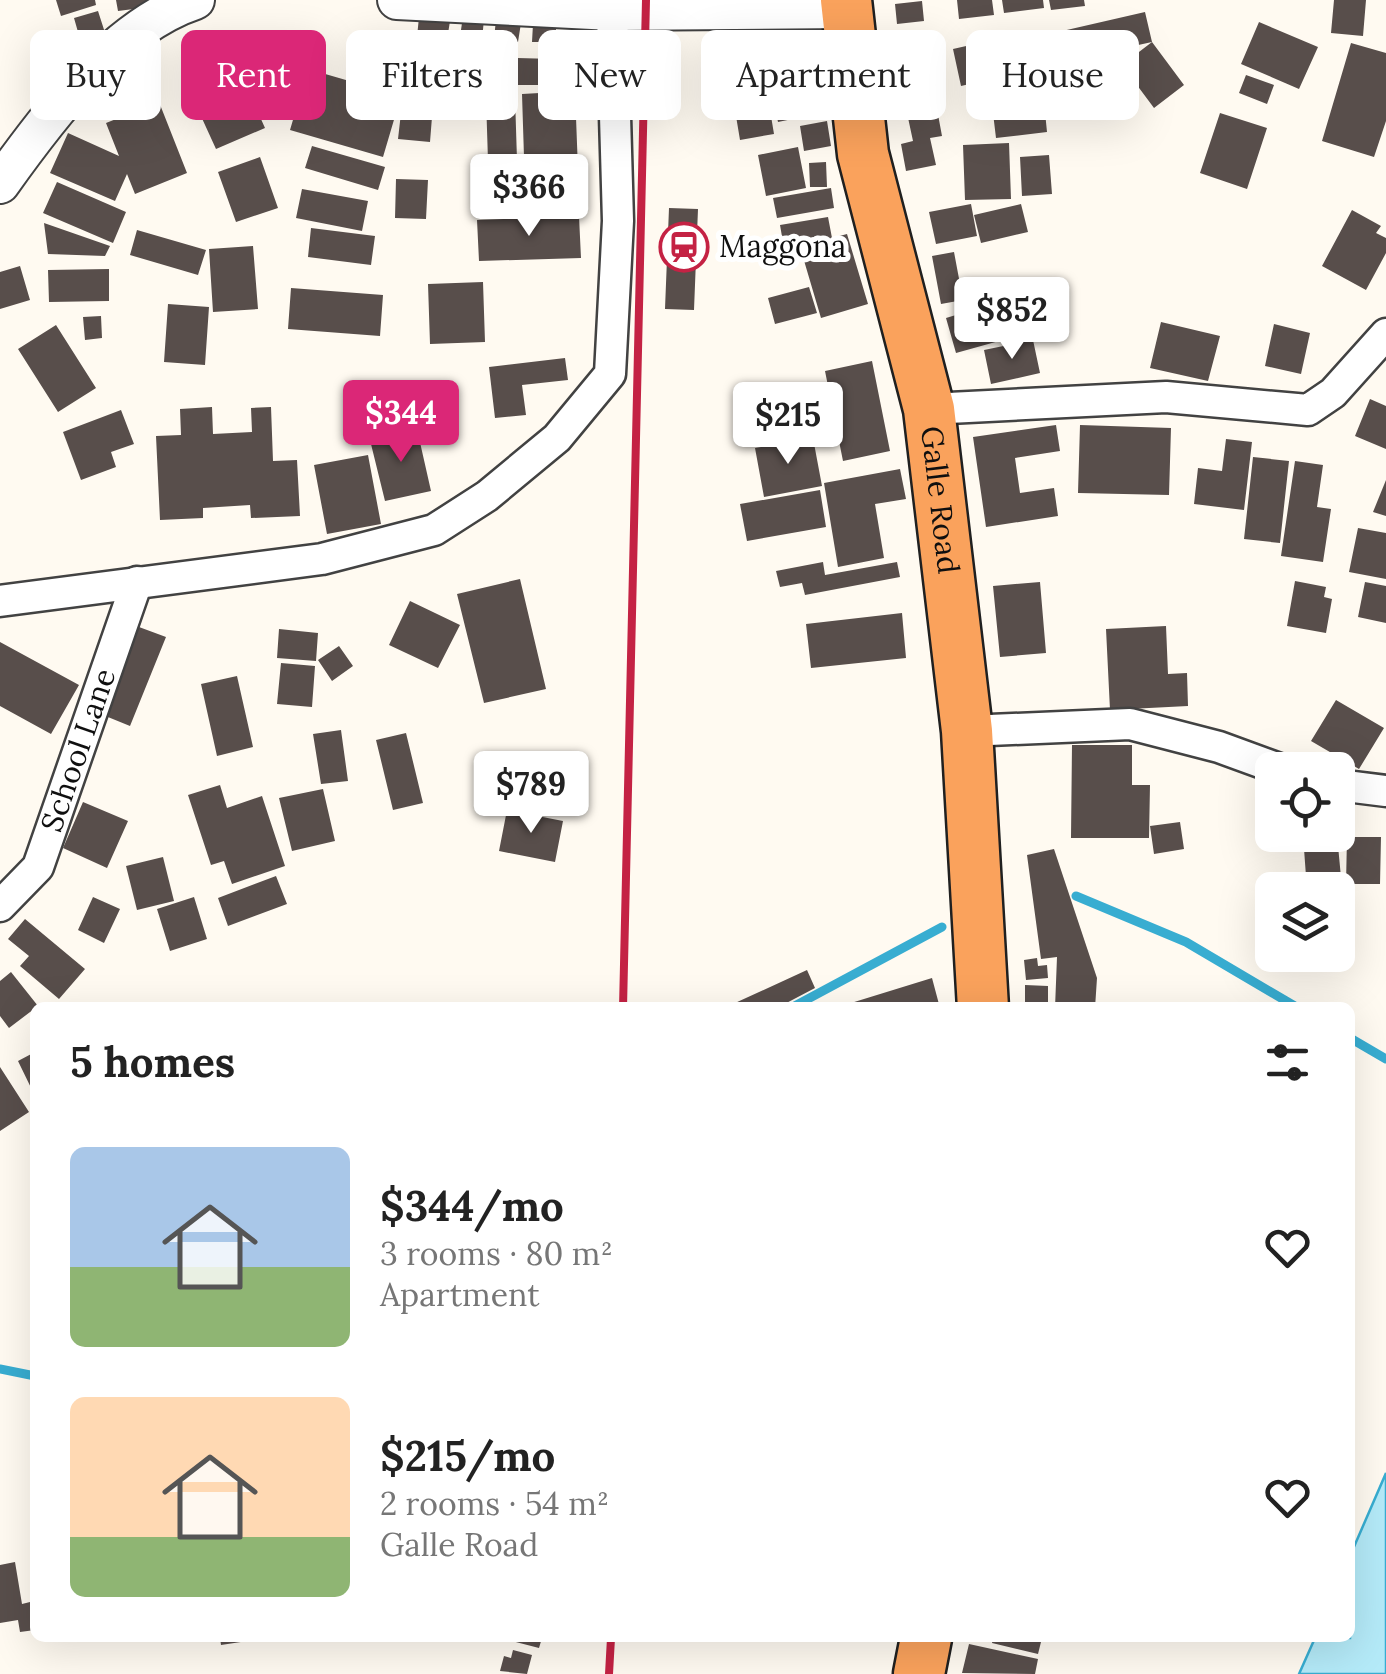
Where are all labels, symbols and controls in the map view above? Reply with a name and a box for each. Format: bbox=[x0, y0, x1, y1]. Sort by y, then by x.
chip: Buy bbox=[30, 30, 161, 120]
chip: Rent bbox=[181, 30, 326, 120]
chip: Filters bbox=[346, 30, 518, 120]
chip: New bbox=[538, 30, 681, 120]
chip: Apartment bbox=[701, 30, 946, 120]
chip: House bbox=[966, 30, 1139, 120]
pin: $366 bbox=[470, 154, 588, 239]
text: $366 bbox=[492, 166, 566, 207]
station icon: Maggona bbox=[658, 221, 710, 273]
place label: Maggona bbox=[719, 227, 846, 266]
pin: $852 bbox=[953, 277, 1071, 362]
text: $852 bbox=[976, 289, 1048, 330]
pin: $344 bbox=[342, 380, 460, 465]
pin: $215 bbox=[729, 382, 847, 467]
text: $344 bbox=[365, 392, 437, 433]
text: $215 bbox=[755, 394, 821, 435]
street label: Galle Road bbox=[913, 424, 968, 576]
street label: School Lane bbox=[32, 663, 123, 837]
pin: $789 bbox=[472, 751, 590, 836]
map controls bbox=[1255, 752, 1355, 972]
button: locate bbox=[1255, 752, 1355, 852]
text: $789 bbox=[496, 763, 566, 804]
button: layers bbox=[1255, 872, 1355, 972]
text: 5 homes bbox=[70, 1035, 235, 1089]
icon: filters bbox=[1260, 1035, 1315, 1090]
text: $344/mo bbox=[380, 1179, 564, 1233]
icon: home bbox=[150, 1187, 270, 1307]
icon: heart bbox=[1260, 1220, 1315, 1275]
text: 3 rooms · 80 m² bbox=[380, 1233, 613, 1274]
text: Apartment bbox=[380, 1274, 540, 1315]
text: $215/mo bbox=[380, 1429, 555, 1483]
icon: home bbox=[150, 1437, 270, 1557]
icon: heart bbox=[1260, 1470, 1315, 1525]
text: 2 rooms · 54 m² bbox=[380, 1483, 609, 1524]
text: Galle Road bbox=[380, 1524, 538, 1565]

